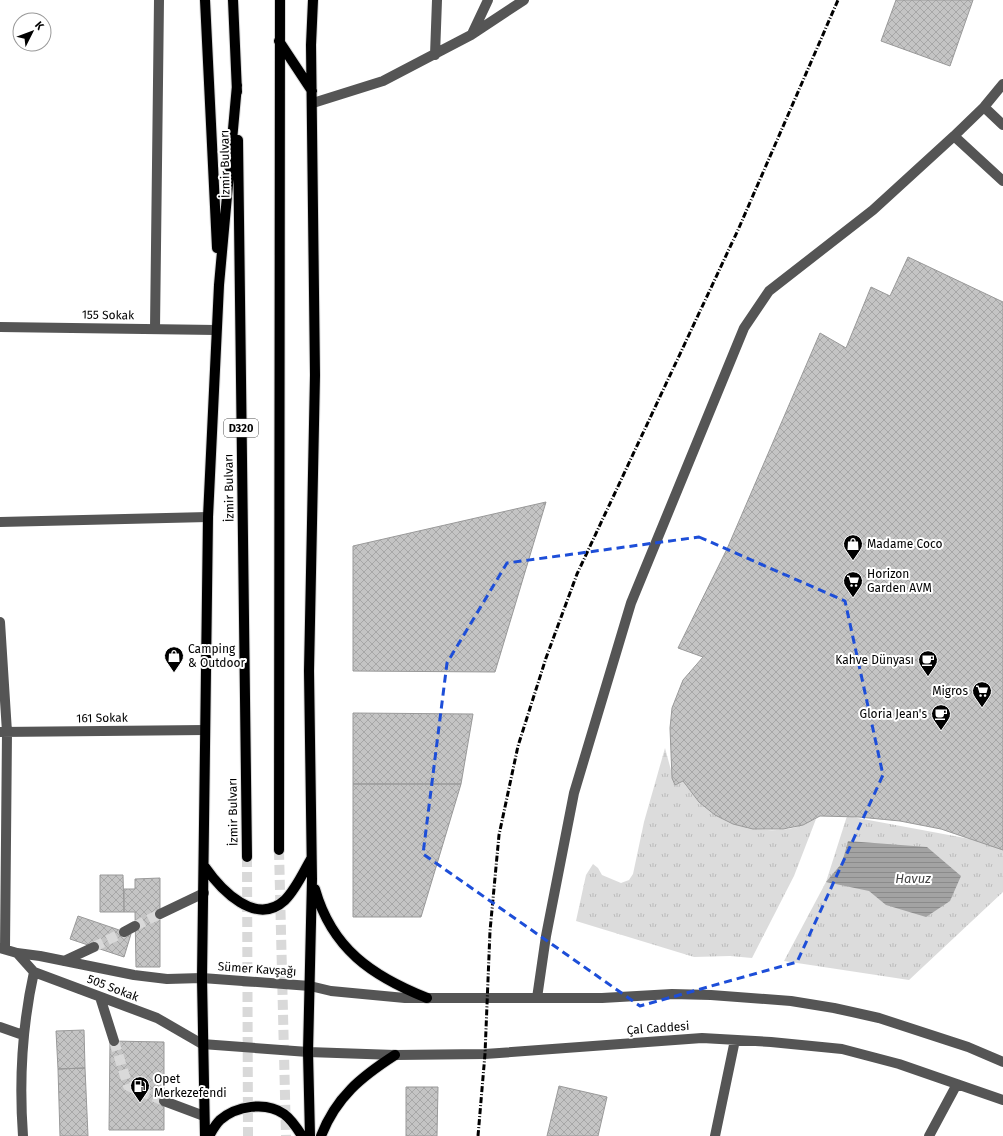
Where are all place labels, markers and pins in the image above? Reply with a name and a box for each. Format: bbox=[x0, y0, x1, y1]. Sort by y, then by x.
shop icon: Madame Coco bbox=[842, 533, 864, 561]
place label: Madame Coco bbox=[867, 537, 943, 551]
place label: Horizon Garden AVM bbox=[867, 567, 932, 595]
supermarket icon: Horizon Garden AVM bbox=[842, 570, 864, 598]
place label: Camping & Outdoor bbox=[188, 642, 246, 670]
shop icon: Camping & Outdoor bbox=[163, 645, 185, 673]
cafe icon: Kahve Dünyası bbox=[917, 649, 939, 677]
place label: Kahve Dünyası bbox=[835, 653, 914, 667]
supermarket icon: Migros bbox=[971, 680, 993, 708]
place label: Migros bbox=[932, 684, 968, 698]
cafe icon: Gloria Jean's bbox=[930, 703, 952, 731]
place label: Gloria Jean's bbox=[860, 707, 927, 721]
place label: Opet Merkezefendi bbox=[154, 1072, 227, 1100]
fuel station icon: Opet Merkezefendi bbox=[129, 1075, 151, 1103]

